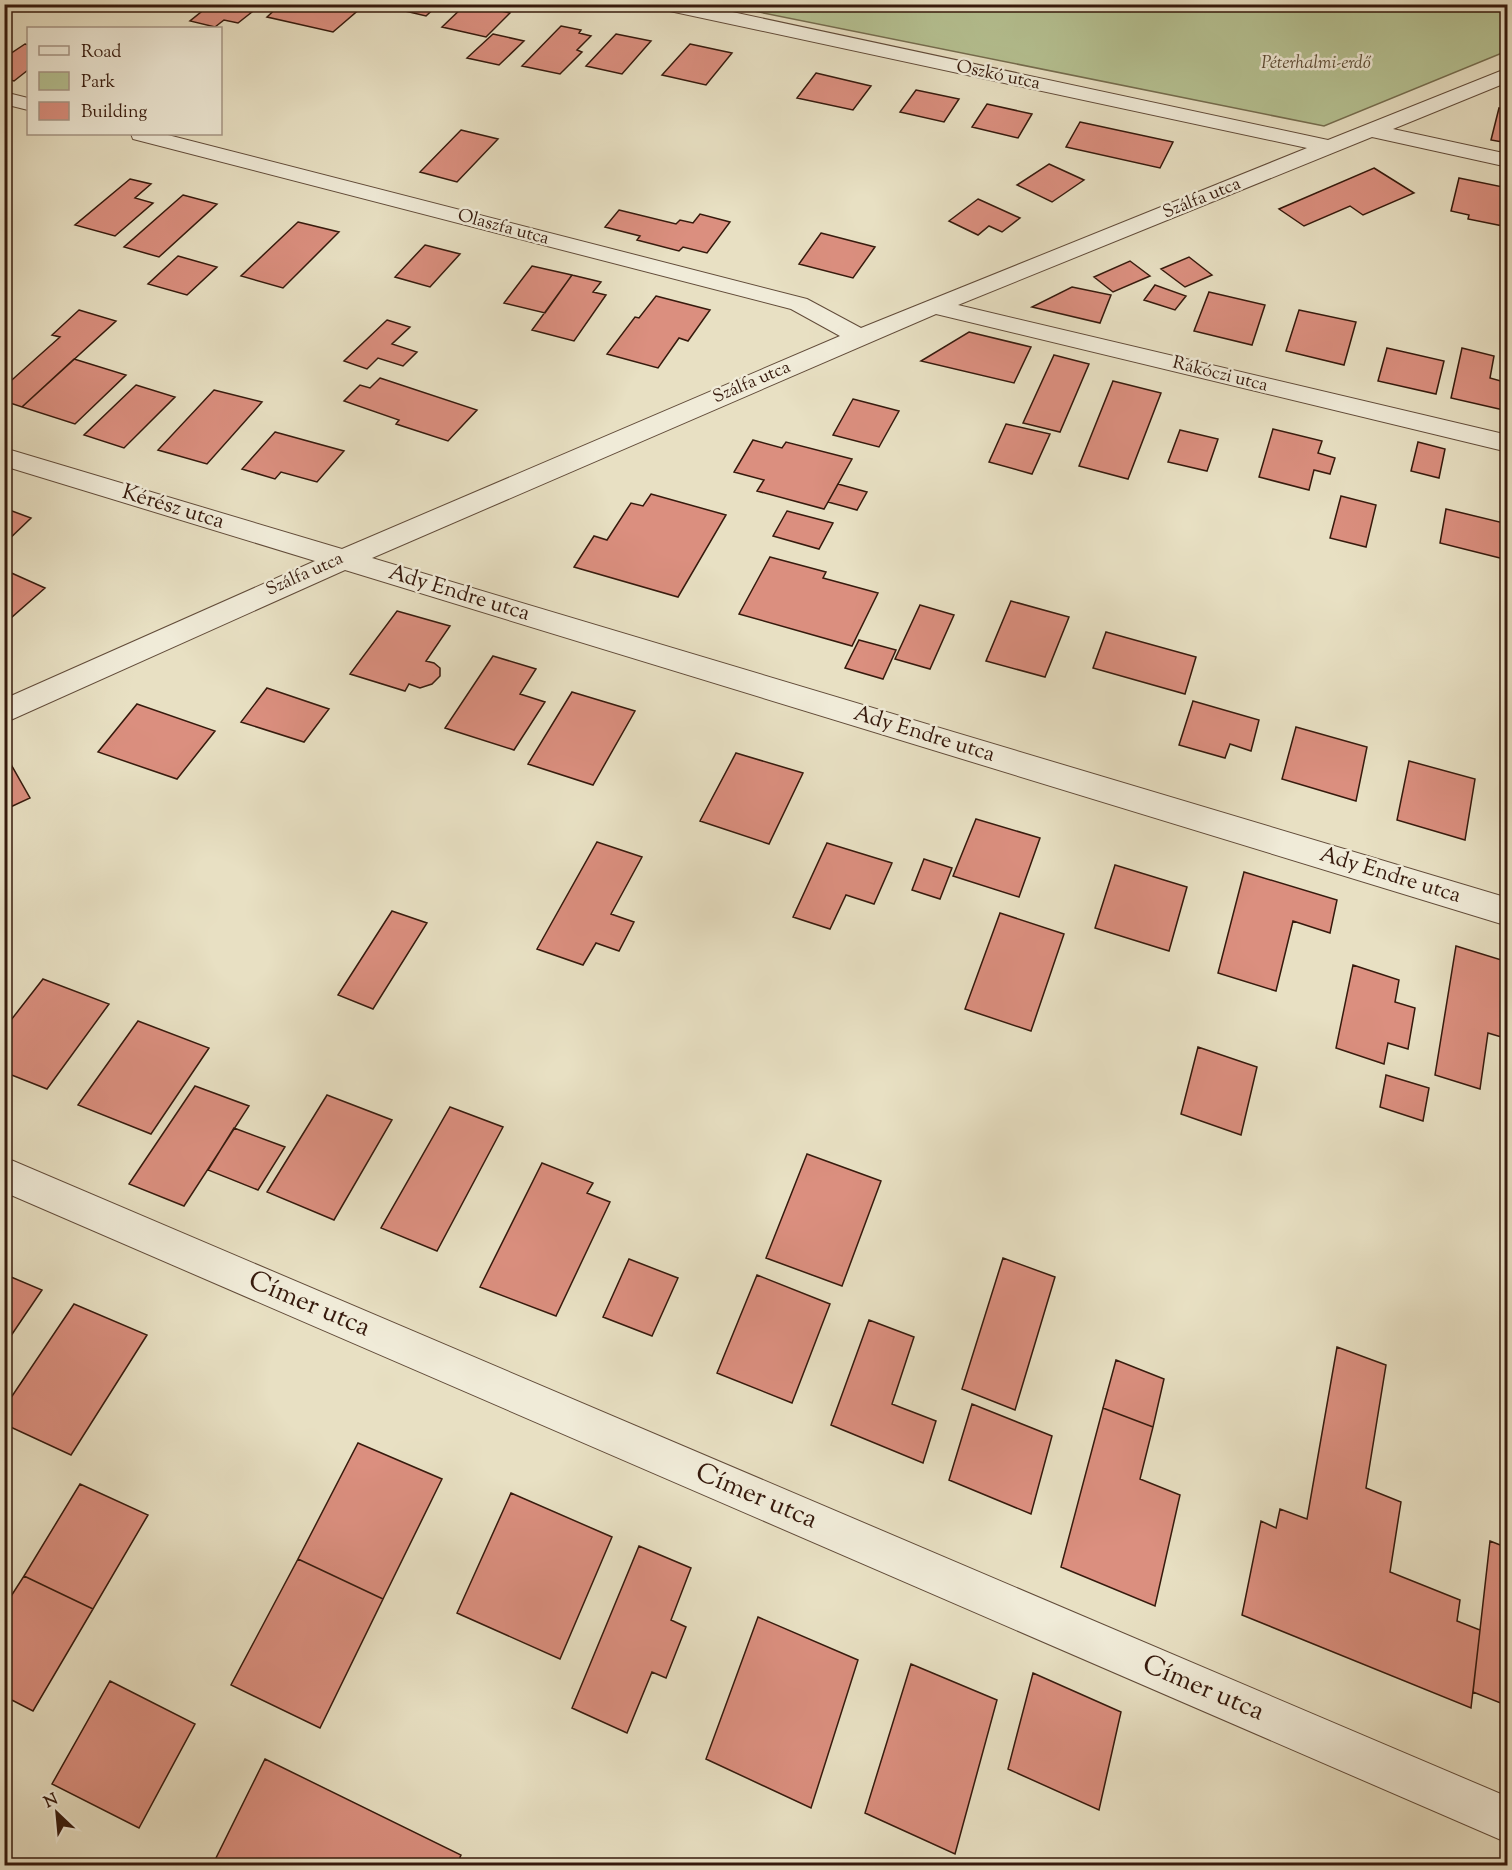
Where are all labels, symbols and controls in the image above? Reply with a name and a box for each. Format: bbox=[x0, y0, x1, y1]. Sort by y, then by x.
legend bbox=[27, 27, 222, 135]
text: Road bbox=[81, 40, 121, 66]
park label: Péterhalmi-erdő bbox=[1261, 51, 1372, 77]
street label: Oszkó utca bbox=[954, 54, 1042, 98]
text: Park bbox=[81, 70, 116, 96]
text: Building bbox=[81, 100, 147, 126]
street label: Szálfa utca bbox=[1159, 172, 1245, 226]
street label: Olaszfa utca bbox=[454, 203, 552, 253]
street label: Rákóczi utca bbox=[1170, 351, 1270, 399]
street label: Szálfa utca bbox=[709, 355, 795, 411]
street label: Kérész utca bbox=[118, 477, 228, 539]
street label: Szálfa utca bbox=[262, 546, 348, 604]
street label: Ady Endre utca bbox=[384, 557, 534, 631]
street label: Ady Endre utca bbox=[849, 698, 999, 772]
street label: Ady Endre utca bbox=[1315, 839, 1465, 913]
street label: Címer utca bbox=[242, 1262, 376, 1348]
street label: Címer utca bbox=[689, 1454, 823, 1540]
street label: Címer utca bbox=[1136, 1646, 1270, 1732]
north arrow bbox=[27, 1783, 87, 1843]
text: N bbox=[41, 1789, 63, 1815]

